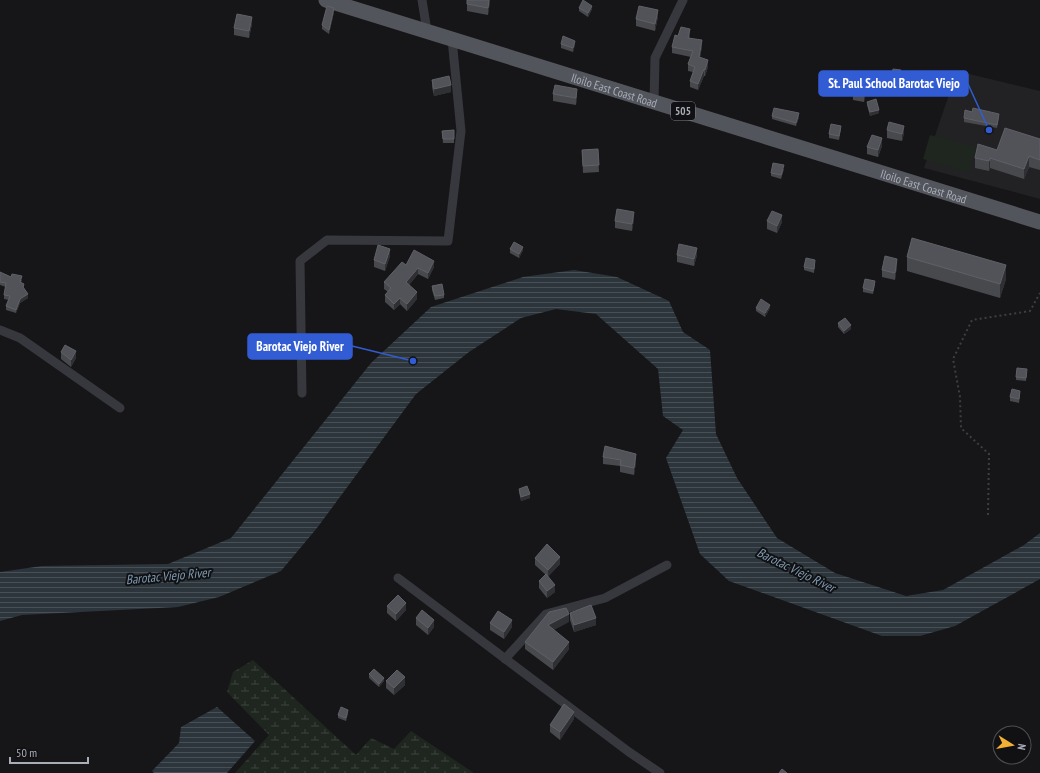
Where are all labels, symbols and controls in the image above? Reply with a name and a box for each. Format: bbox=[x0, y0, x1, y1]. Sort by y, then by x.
street label: Iloilo East Coast Road bbox=[569, 69, 659, 110]
callout: St. Paul School Barotac Viejo bbox=[819, 71, 968, 96]
text: St. Paul School Barotac Viejo bbox=[828, 75, 960, 92]
road number: 505 bbox=[671, 102, 695, 120]
street label: Iloilo East Coast Road bbox=[879, 165, 969, 206]
callout: Barotac Viejo River bbox=[248, 334, 352, 359]
text: Barotac Viejo River bbox=[256, 338, 344, 355]
water label: Barotac Viejo River bbox=[754, 544, 840, 597]
water label: Barotac Viejo River bbox=[125, 564, 213, 588]
north arrow bbox=[992, 725, 1032, 765]
scale bar bbox=[10, 739, 88, 765]
text: N bbox=[1014, 743, 1029, 751]
text: 50 m bbox=[16, 745, 37, 760]

